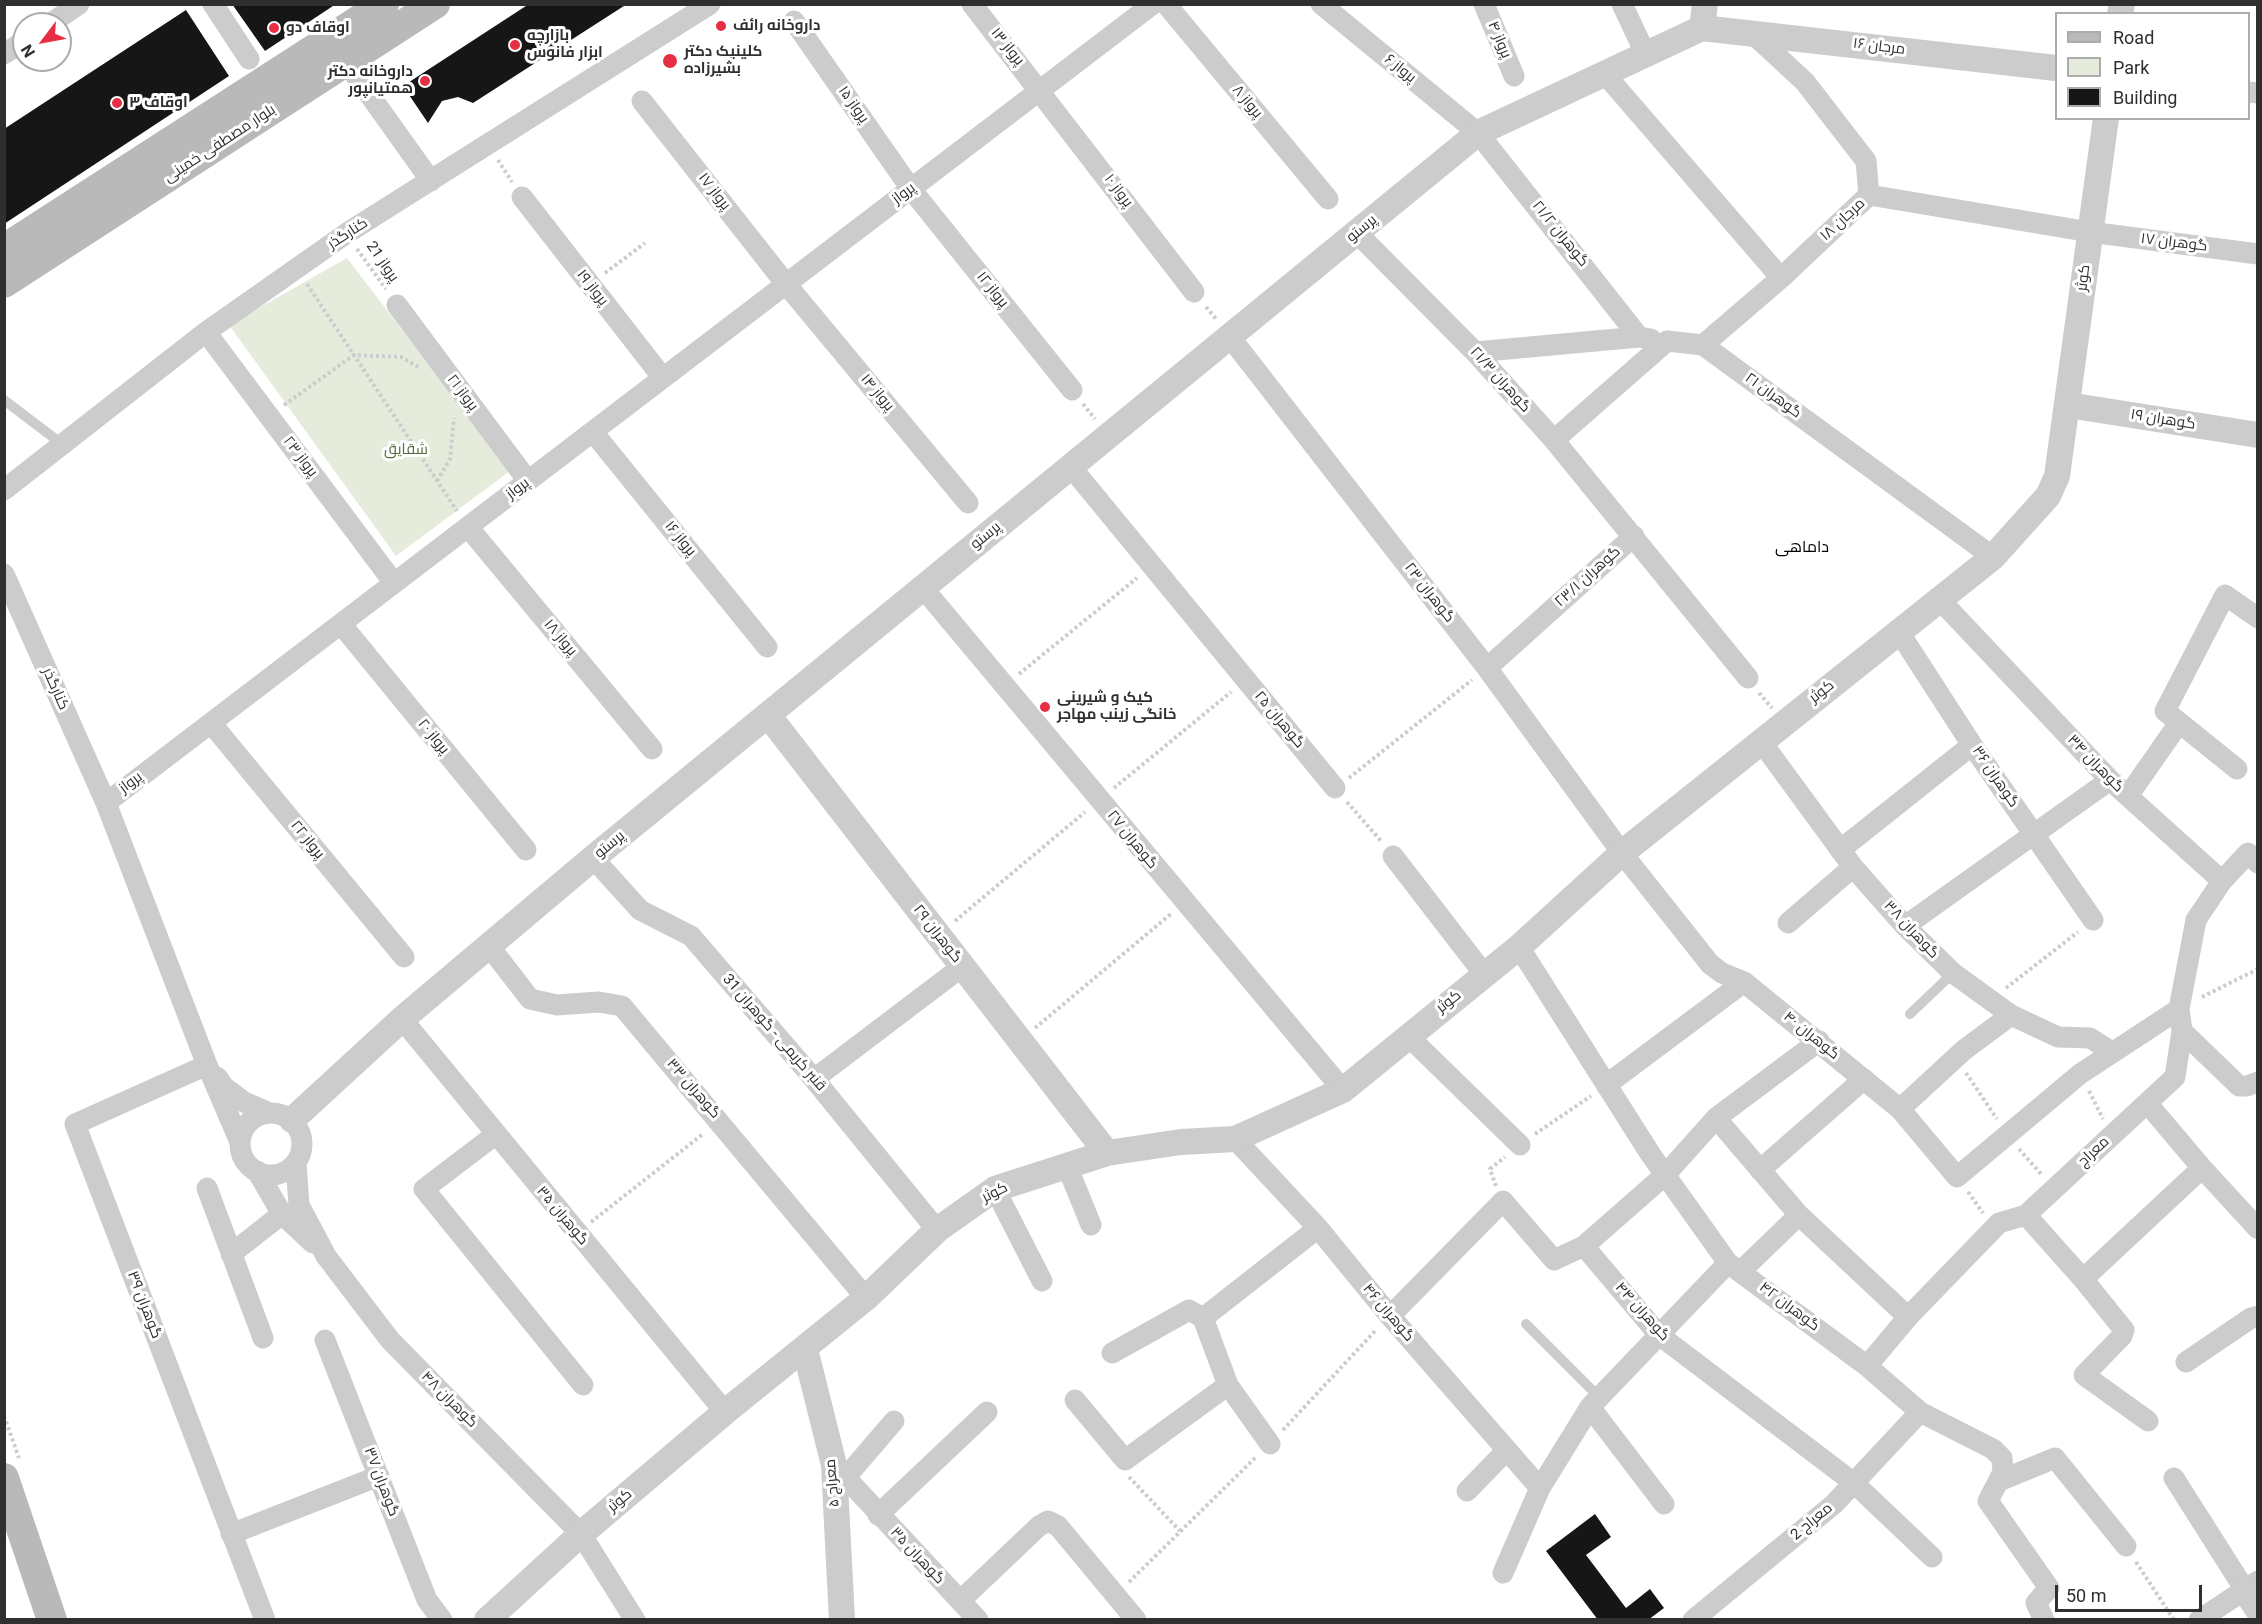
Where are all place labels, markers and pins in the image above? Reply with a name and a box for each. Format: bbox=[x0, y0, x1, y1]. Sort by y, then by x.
place label: داروخانه رائف bbox=[733, 17, 821, 35]
place label: اوقاف دو bbox=[286, 19, 350, 37]
marker: داروخانه رائف bbox=[714, 19, 728, 33]
marker: اوقاف دو bbox=[267, 21, 281, 35]
place label: بازارچه ابزار فانوس bbox=[527, 27, 603, 62]
marker: بازارچه ابزار فانوس bbox=[508, 38, 522, 52]
place label: کلینیک دکتر بشیرزاده bbox=[684, 43, 762, 78]
marker: کلینیک دکتر بشیرزاده bbox=[661, 52, 679, 70]
place label: داروخانه دکتر همتیانپور bbox=[328, 63, 413, 98]
marker: داروخانه دکتر همتیانپور bbox=[418, 74, 432, 88]
place label: اوقاف ۳ bbox=[129, 94, 188, 112]
marker: اوقاف ۳ bbox=[110, 96, 124, 110]
place label: کیک و شیرینی خانگی زینب مهاجر bbox=[1057, 689, 1176, 724]
marker: کیک و شیرینی خانگی زینب مهاجر bbox=[1038, 700, 1052, 714]

